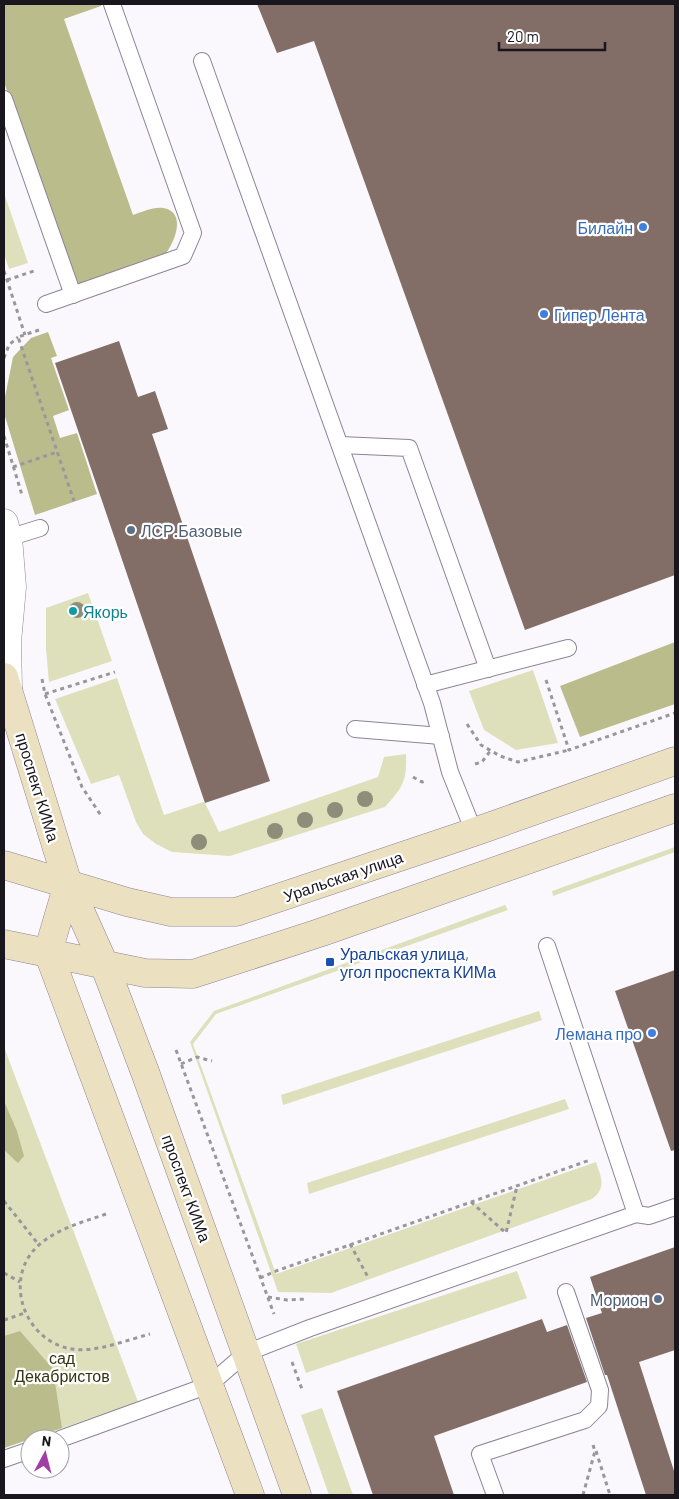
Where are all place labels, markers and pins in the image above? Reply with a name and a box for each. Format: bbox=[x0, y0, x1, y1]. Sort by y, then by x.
place label: Билайн bbox=[578, 218, 633, 237]
marker: Билайн bbox=[637, 221, 649, 233]
place label: Гипер Лента bbox=[554, 305, 645, 324]
marker: Гипер Лента bbox=[538, 308, 550, 320]
place label: ЛСР.Базовые bbox=[141, 521, 242, 540]
marker: ЛСР.Базовые bbox=[125, 524, 137, 536]
place label: Якорь bbox=[83, 602, 128, 621]
marker: Якорь bbox=[67, 605, 79, 617]
place label: Уральская улица, угол проспекта КИМа bbox=[340, 944, 496, 981]
marker: Уральская улица, угол проспекта КИМа bbox=[324, 956, 336, 968]
place label: Лемана про bbox=[555, 1024, 642, 1043]
marker: Лемана про bbox=[646, 1027, 658, 1039]
place label: Морион bbox=[590, 1290, 648, 1309]
marker: Морион bbox=[652, 1293, 664, 1305]

